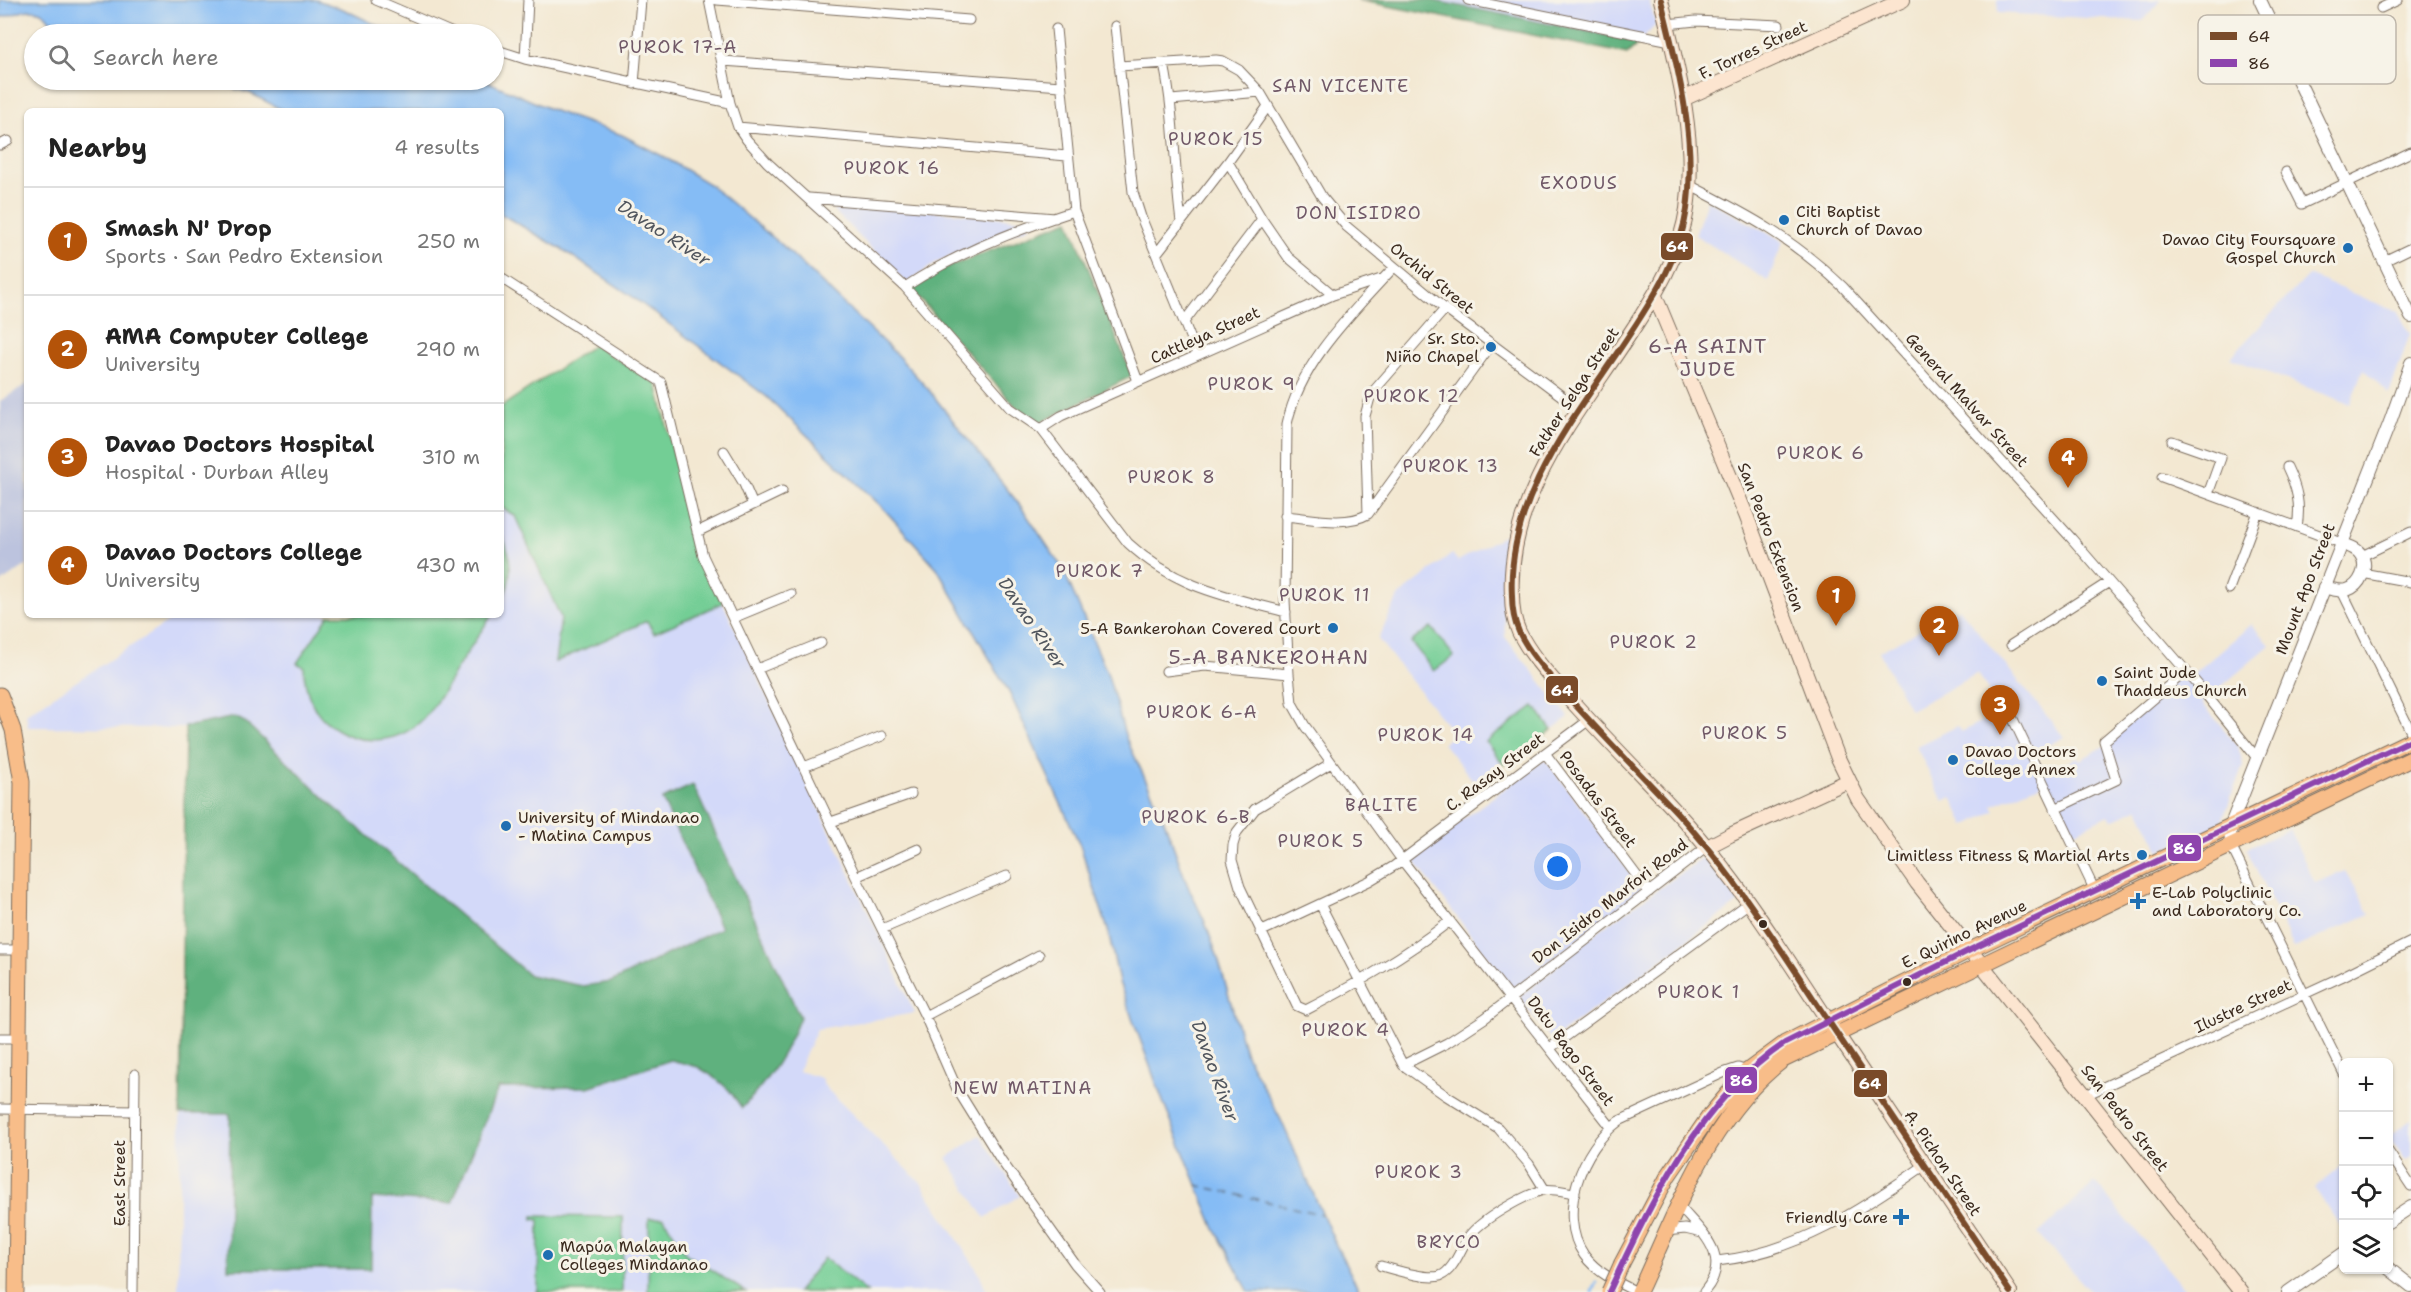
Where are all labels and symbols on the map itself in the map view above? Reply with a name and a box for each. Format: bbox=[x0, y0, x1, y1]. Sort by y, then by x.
legend bbox=[2198, 15, 2396, 84]
street label: F. Torres Street bbox=[1695, 16, 1811, 84]
text: 64 bbox=[2248, 26, 2270, 47]
district label: PUROK 17-A bbox=[618, 35, 738, 59]
text: 86 bbox=[2248, 53, 2270, 74]
district label: SAN VICENTE bbox=[1272, 74, 1410, 98]
district label: PUROK 15 bbox=[1168, 127, 1264, 151]
district label: PUROK 16 bbox=[843, 156, 941, 180]
district label: EXODUS bbox=[1540, 171, 1618, 195]
water label: Davao River bbox=[613, 194, 715, 272]
district label: DON ISIDRO bbox=[1296, 201, 1422, 225]
place label: Citi Baptist Church of Davao bbox=[1796, 201, 1923, 240]
marker: Citi Baptist Church of Davao bbox=[1777, 213, 1791, 227]
place label: Davao City Foursquare Gospel Church bbox=[2162, 229, 2336, 268]
line badge: 64 bbox=[1660, 232, 1694, 261]
text: 64 bbox=[1666, 236, 1688, 257]
street label: Orchid Street bbox=[1386, 238, 1478, 318]
marker: Davao City Foursquare Gospel Church bbox=[2341, 241, 2355, 255]
street label: Cattleya Street bbox=[1147, 301, 1263, 369]
street label: Father Selga Street bbox=[1524, 323, 1624, 461]
place label: Sr. Sto. Niño Chapel bbox=[1386, 328, 1479, 367]
street label: General Malvar Street bbox=[1901, 328, 2033, 472]
district label: 6-A SAINT JUDE bbox=[1648, 333, 1768, 382]
marker: Sr. Sto. Niño Chapel bbox=[1484, 340, 1498, 354]
district label: PUROK 9 bbox=[1208, 372, 1296, 396]
district label: PUROK 12 bbox=[1364, 384, 1460, 408]
pin: 4 bbox=[2048, 438, 2088, 488]
district label: PUROK 6 bbox=[1777, 441, 1865, 465]
district label: PUROK 13 bbox=[1403, 454, 1499, 478]
street label: San Pedro Extension bbox=[1733, 459, 1809, 615]
district label: PUROK 8 bbox=[1128, 465, 1216, 489]
street label: Mount Apo Street bbox=[2270, 520, 2340, 658]
district label: PUROK 7 bbox=[1056, 559, 1144, 583]
water label: Davao River bbox=[992, 572, 1072, 674]
pin: 1 bbox=[1816, 576, 1856, 626]
district label: PUROK 11 bbox=[1279, 583, 1371, 607]
pin: 2 bbox=[1920, 606, 1958, 656]
place label: 5-A Bankerohan Covered Court bbox=[1080, 618, 1321, 639]
marker: 5-A Bankerohan Covered Court bbox=[1326, 621, 1340, 635]
district label: PUROK 2 bbox=[1610, 630, 1698, 654]
district label: 5-A BANKEROHAN bbox=[1169, 644, 1369, 670]
place label: Saint Jude Thaddeus Church bbox=[2114, 662, 2247, 701]
marker: Saint Jude Thaddeus Church bbox=[2095, 674, 2109, 688]
line badge: 64 bbox=[1545, 675, 1579, 704]
text: 64 bbox=[1551, 680, 1573, 701]
pin: 3 bbox=[1980, 686, 2020, 735]
district label: PUROK 6-A bbox=[1146, 700, 1258, 724]
district label: PUROK 5 bbox=[1701, 721, 1789, 745]
district label: PUROK 14 bbox=[1378, 723, 1474, 747]
street label: C. Rasay Street bbox=[1441, 728, 1549, 816]
place label: Davao Doctors College Annex bbox=[1965, 741, 2076, 780]
street label: Posadas Street bbox=[1555, 746, 1641, 852]
marker: Davao Doctors College Annex bbox=[1946, 753, 1960, 767]
district label: BALITE bbox=[1345, 793, 1419, 817]
district label: PUROK 6-B bbox=[1141, 805, 1251, 829]
place label: University of Mindanao - Matina Campus bbox=[518, 807, 700, 846]
marker: University of Mindanao - Matina Campus bbox=[499, 819, 513, 833]
district label: PUROK 5 bbox=[1277, 829, 1365, 853]
street label: Don Isidro Marfori Road bbox=[1528, 834, 1692, 968]
line badge: 86 bbox=[2167, 834, 2202, 862]
text: 86 bbox=[2173, 838, 2195, 859]
place label: Limitless Fitness & Martial Arts bbox=[1887, 845, 2130, 866]
marker: Limitless Fitness & Martial Arts bbox=[2135, 848, 2149, 862]
your location bbox=[1543, 852, 1572, 881]
place label: E-Lab Polyclinic and Laboratory Co. bbox=[2152, 882, 2301, 921]
marker: E-Lab Polyclinic and Laboratory Co. bbox=[2129, 892, 2147, 910]
street label: E. Quirino Avenue bbox=[1898, 895, 2030, 973]
unlabelled marker bbox=[1757, 918, 1769, 930]
street label: Ilustre Street bbox=[2191, 974, 2295, 1038]
unlabelled marker bbox=[1901, 976, 1913, 988]
district label: PUROK 1 bbox=[1657, 980, 1741, 1004]
street label: Datu Bago Street bbox=[1523, 992, 1619, 1110]
water label: Davao River bbox=[1186, 1017, 1245, 1125]
district label: PUROK 4 bbox=[1302, 1018, 1390, 1042]
street label: San Pedro Street bbox=[2077, 1060, 2173, 1176]
line badge: 86 bbox=[1724, 1066, 1758, 1094]
line badge: 64 bbox=[1853, 1069, 1888, 1098]
text: 86 bbox=[1730, 1070, 1752, 1091]
text: 64 bbox=[1859, 1073, 1881, 1094]
district label: NEW MATINA bbox=[953, 1076, 1093, 1100]
street label: A. Pichon Street bbox=[1900, 1106, 1986, 1220]
street label: East Street bbox=[109, 1140, 130, 1226]
district label: PUROK 3 bbox=[1375, 1160, 1463, 1184]
place label: Friendly Care bbox=[1786, 1207, 1888, 1228]
marker: Friendly Care bbox=[1892, 1208, 1910, 1226]
district label: BRYCO bbox=[1417, 1230, 1481, 1254]
place label: Mapúa Malayan Colleges Mindanao bbox=[560, 1236, 708, 1275]
marker: Mapúa Malayan Colleges Mindanao bbox=[541, 1248, 555, 1262]

